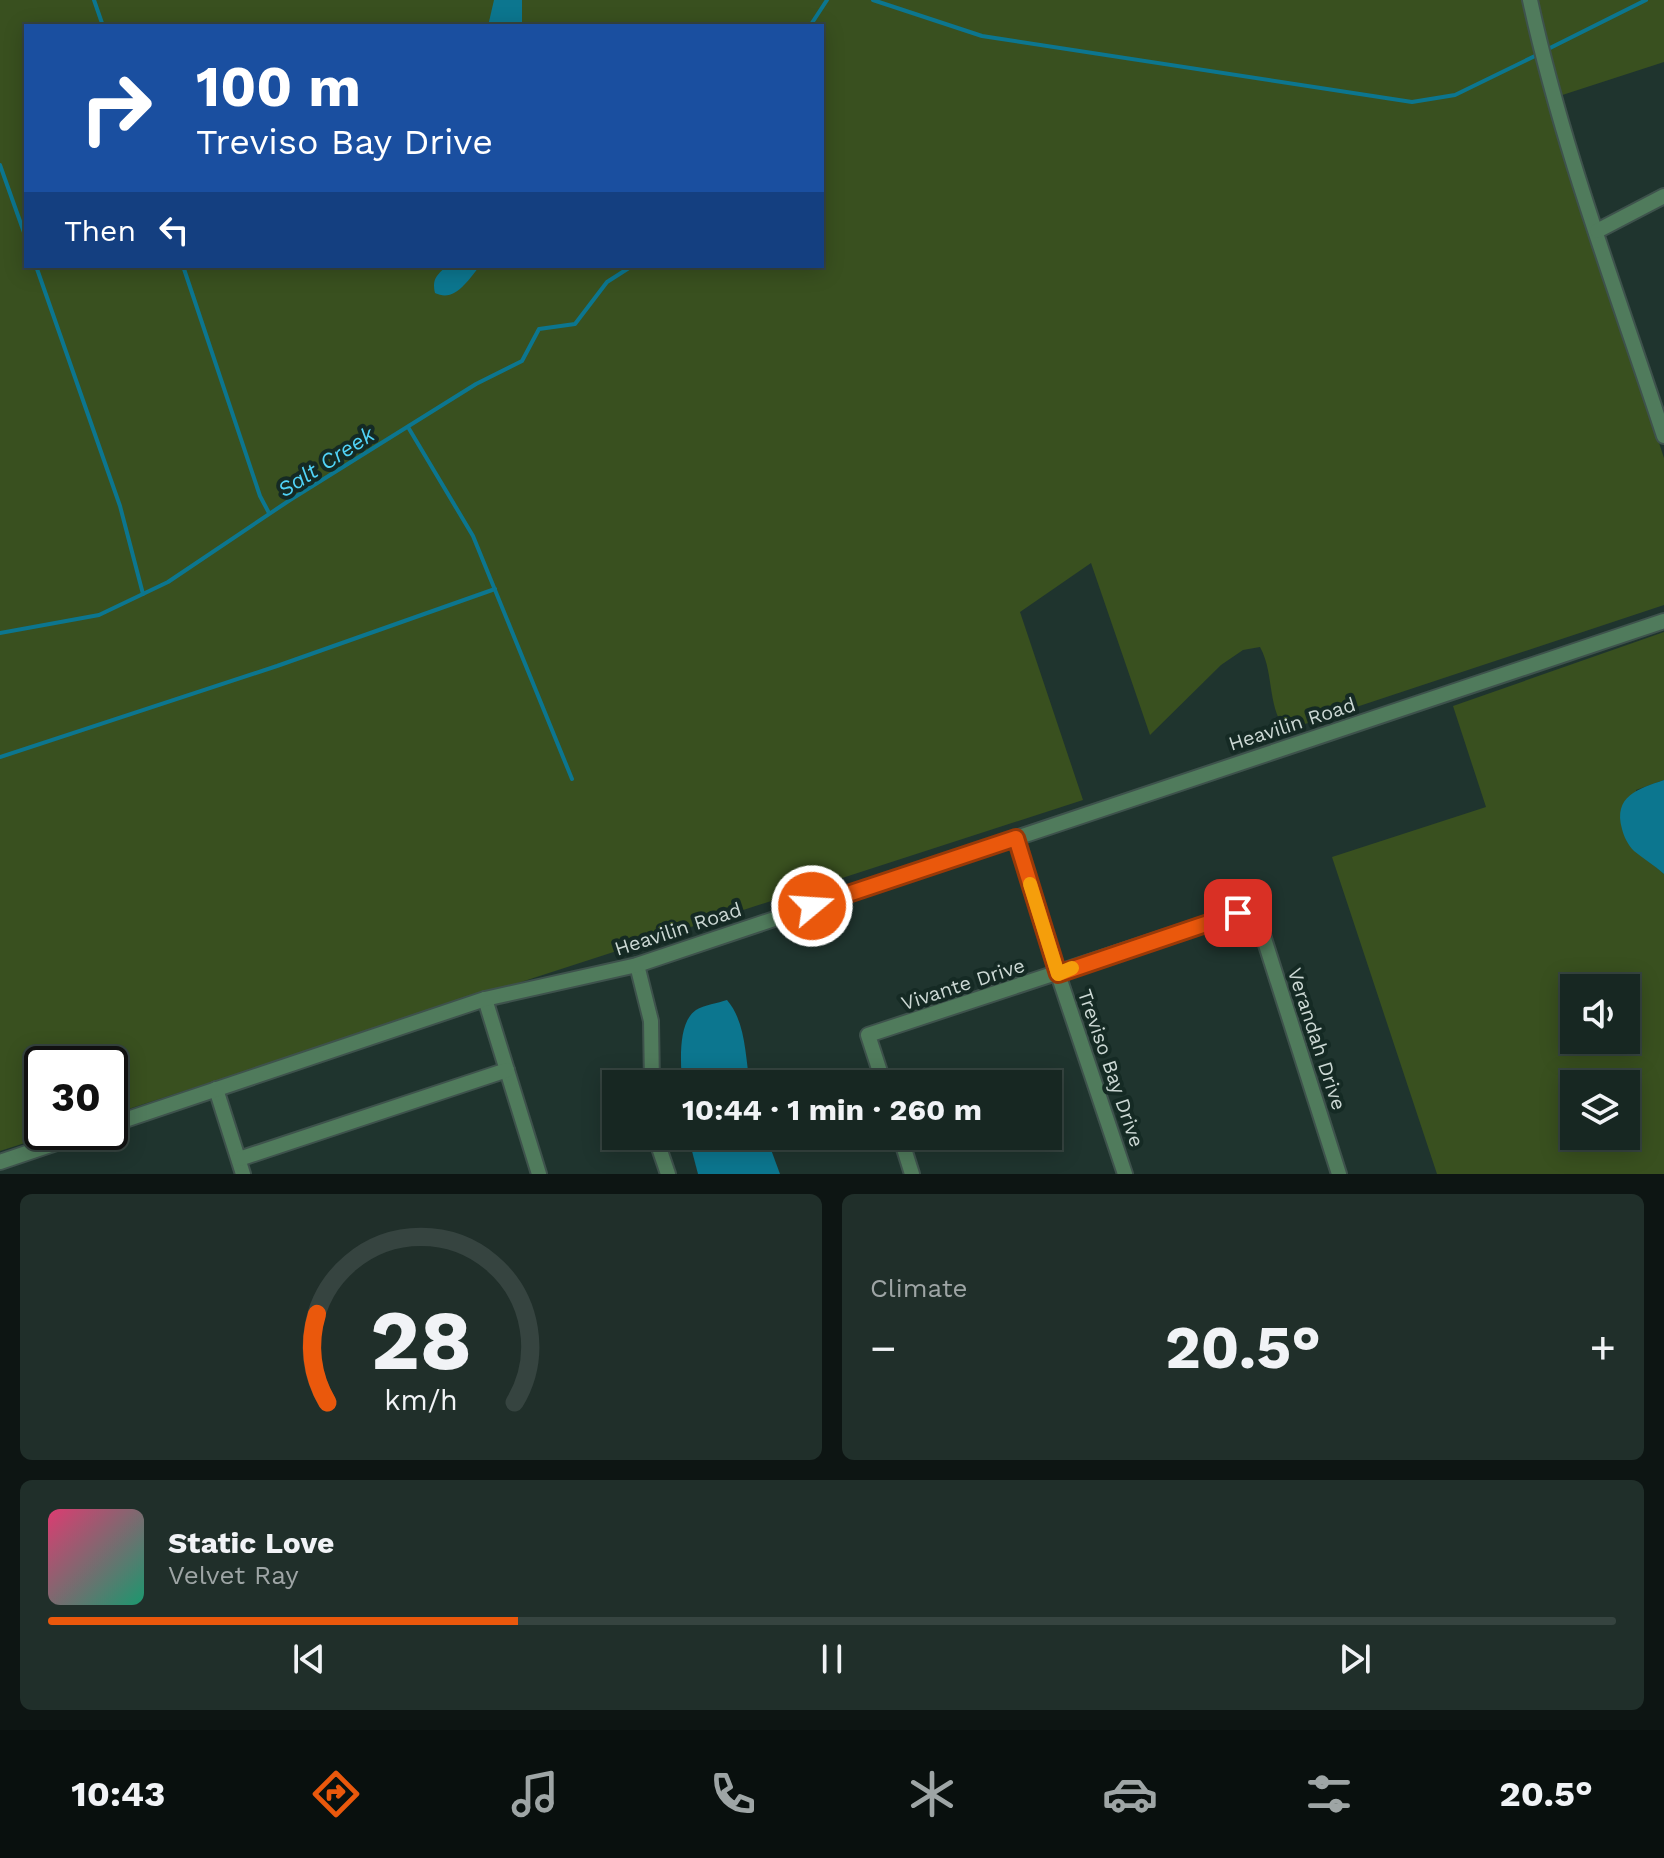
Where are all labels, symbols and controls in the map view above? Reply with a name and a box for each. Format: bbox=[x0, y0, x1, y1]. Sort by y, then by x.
text: 100 m bbox=[196, 54, 361, 120]
icon: right bbox=[64, 56, 168, 160]
text: Treviso Bay Drive bbox=[196, 121, 493, 163]
icon: left bbox=[152, 208, 196, 252]
text: Then bbox=[64, 213, 136, 248]
water label: Salt Creek bbox=[273, 421, 380, 502]
street label: Heavilin Road bbox=[1225, 692, 1359, 756]
position arrow bbox=[770, 864, 854, 948]
pin bbox=[1204, 879, 1272, 947]
icon: arrive bbox=[1216, 891, 1260, 935]
street label: Heavilin Road bbox=[611, 897, 745, 961]
street label: Vivante Drive bbox=[898, 953, 1028, 1015]
street label: Verandah Drive bbox=[1283, 965, 1351, 1113]
map controls bbox=[1560, 974, 1640, 1150]
button: sound bbox=[1560, 974, 1640, 1054]
street label: Treviso Bay Drive bbox=[1073, 986, 1149, 1150]
speed limit sign: 30 bbox=[24, 1046, 128, 1150]
button: layers bbox=[1560, 1070, 1640, 1150]
text: 10:44 · 1 min · 260 m bbox=[682, 1092, 982, 1127]
text: Climate bbox=[870, 1273, 968, 1303]
text: 28 bbox=[370, 1292, 472, 1389]
text: 20.5° bbox=[1165, 1312, 1321, 1383]
text: − bbox=[870, 1322, 897, 1374]
text: + bbox=[1589, 1322, 1616, 1374]
text: km/h bbox=[384, 1383, 458, 1417]
text: Static Love bbox=[168, 1525, 334, 1560]
text: Velvet Ray bbox=[168, 1560, 299, 1590]
icon: previous bbox=[287, 1637, 331, 1681]
icon: pause bbox=[810, 1637, 854, 1681]
icon: next bbox=[1333, 1637, 1377, 1681]
icon: directions bbox=[308, 1766, 364, 1822]
icon: music bbox=[507, 1766, 563, 1822]
icon: phone bbox=[705, 1766, 761, 1822]
icon: climate bbox=[904, 1766, 960, 1822]
icon: car bbox=[1102, 1766, 1158, 1822]
icon: filters bbox=[1301, 1766, 1357, 1822]
text: 10:43 bbox=[71, 1773, 165, 1815]
text: 20.5° bbox=[1499, 1773, 1593, 1815]

